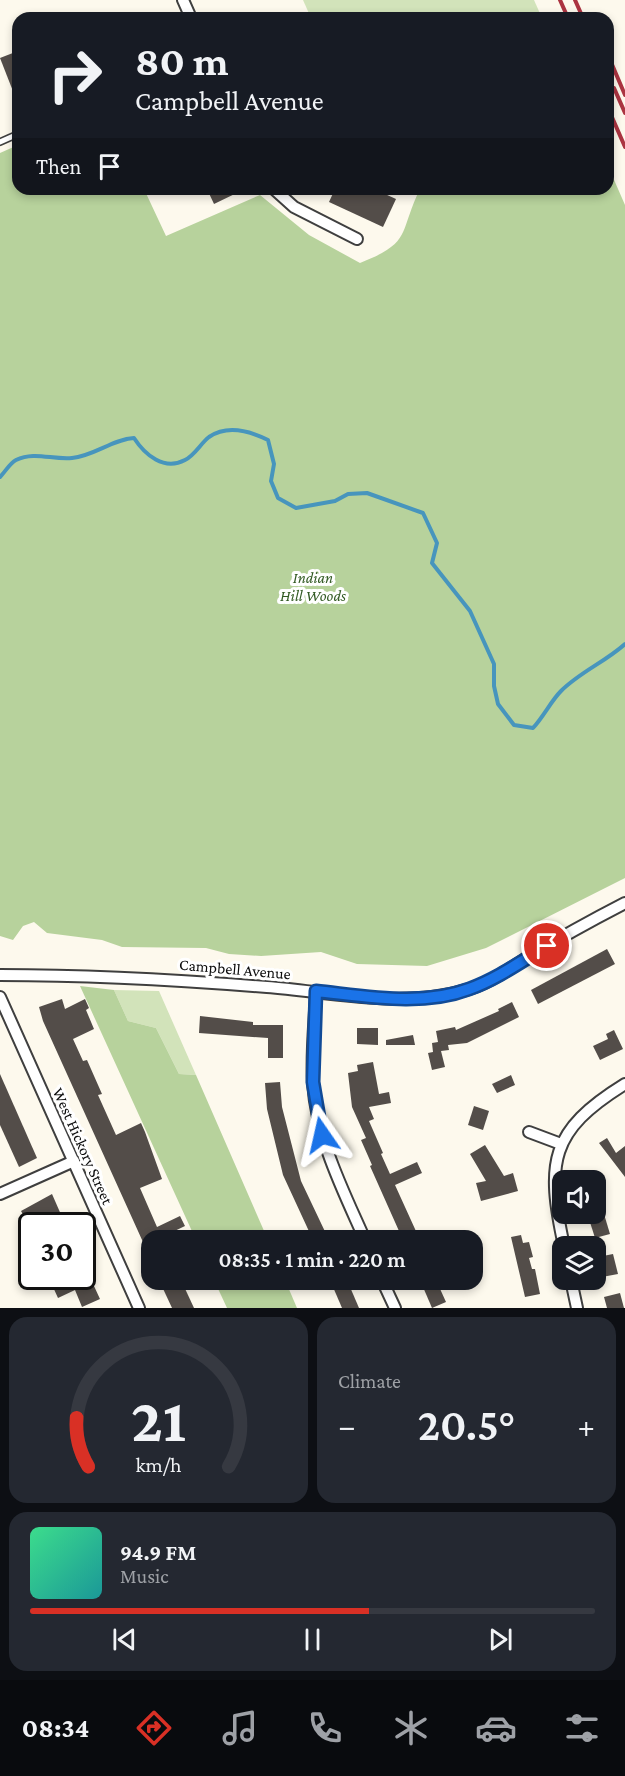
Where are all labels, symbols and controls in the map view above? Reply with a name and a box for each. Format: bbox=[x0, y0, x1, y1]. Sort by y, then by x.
icon: right bbox=[36, 36, 114, 114]
text: 80 m bbox=[135, 37, 229, 84]
text: Campbell Avenue bbox=[135, 86, 324, 116]
icon: arrive bbox=[93, 150, 126, 183]
text: Then bbox=[36, 154, 81, 179]
park label: Indian Hill Woods bbox=[280, 569, 346, 604]
pin bbox=[521, 920, 572, 971]
icon: arrive bbox=[530, 929, 563, 962]
street label: Campbell Avenue bbox=[178, 956, 291, 983]
street label: West Hickory Street bbox=[49, 1085, 117, 1208]
position arrow bbox=[290, 1103, 354, 1167]
map controls bbox=[552, 1170, 606, 1290]
button: sound bbox=[552, 1170, 606, 1224]
speed limit sign: 30 bbox=[18, 1212, 96, 1290]
button: layers bbox=[552, 1236, 606, 1290]
text: 08:35 · 1 min · 220 m bbox=[218, 1247, 406, 1272]
text: Climate bbox=[338, 1370, 401, 1392]
text: 21 bbox=[131, 1385, 186, 1454]
text: 20.5° bbox=[418, 1400, 515, 1450]
text: − bbox=[338, 1407, 355, 1444]
text: + bbox=[578, 1407, 595, 1444]
text: km/h bbox=[135, 1453, 182, 1477]
text: 94.9 FM bbox=[120, 1540, 196, 1565]
text: Music bbox=[120, 1565, 169, 1587]
icon: previous bbox=[108, 1623, 141, 1656]
icon: pause bbox=[296, 1623, 329, 1656]
icon: next bbox=[484, 1623, 517, 1656]
icon: directions bbox=[133, 1707, 175, 1749]
icon: music bbox=[219, 1707, 261, 1749]
icon: phone bbox=[304, 1707, 346, 1749]
icon: climate bbox=[390, 1707, 432, 1749]
icon: car bbox=[475, 1707, 517, 1749]
icon: filters bbox=[561, 1707, 603, 1749]
text: 08:34 bbox=[22, 1713, 89, 1743]

